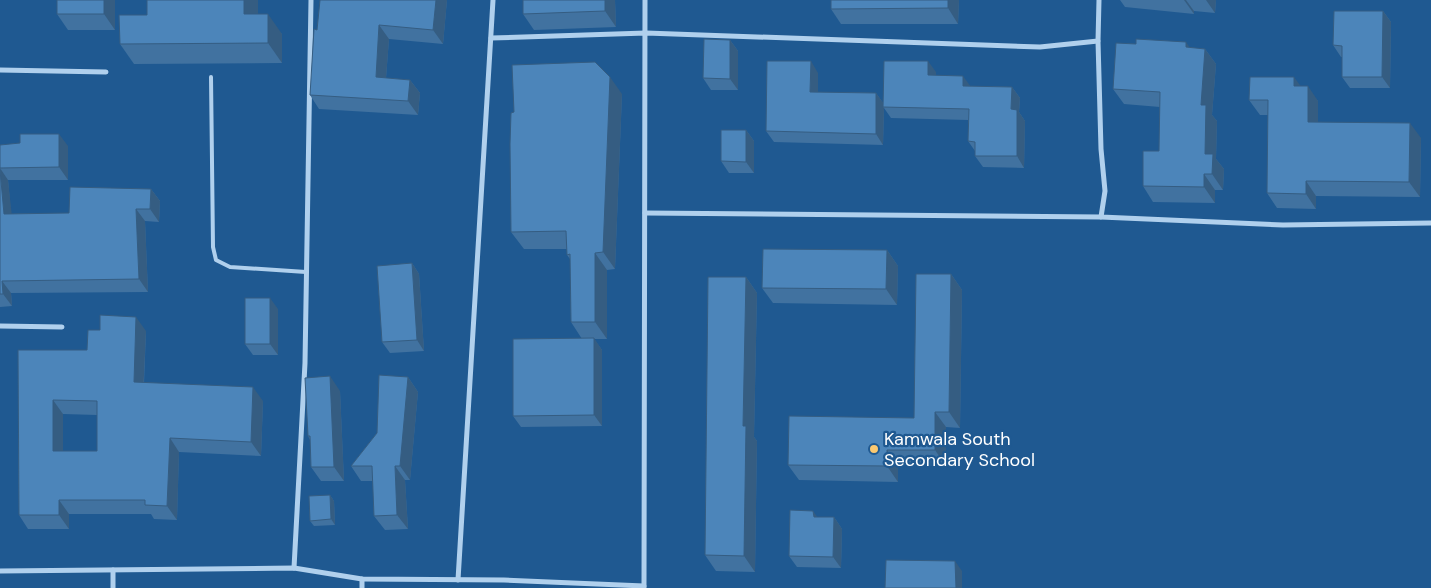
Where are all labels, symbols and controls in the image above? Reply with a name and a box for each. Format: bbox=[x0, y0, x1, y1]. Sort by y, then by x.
place label: Kamwala South Secondary School bbox=[884, 427, 1035, 472]
marker: Kamwala South Secondary School bbox=[868, 443, 880, 455]

